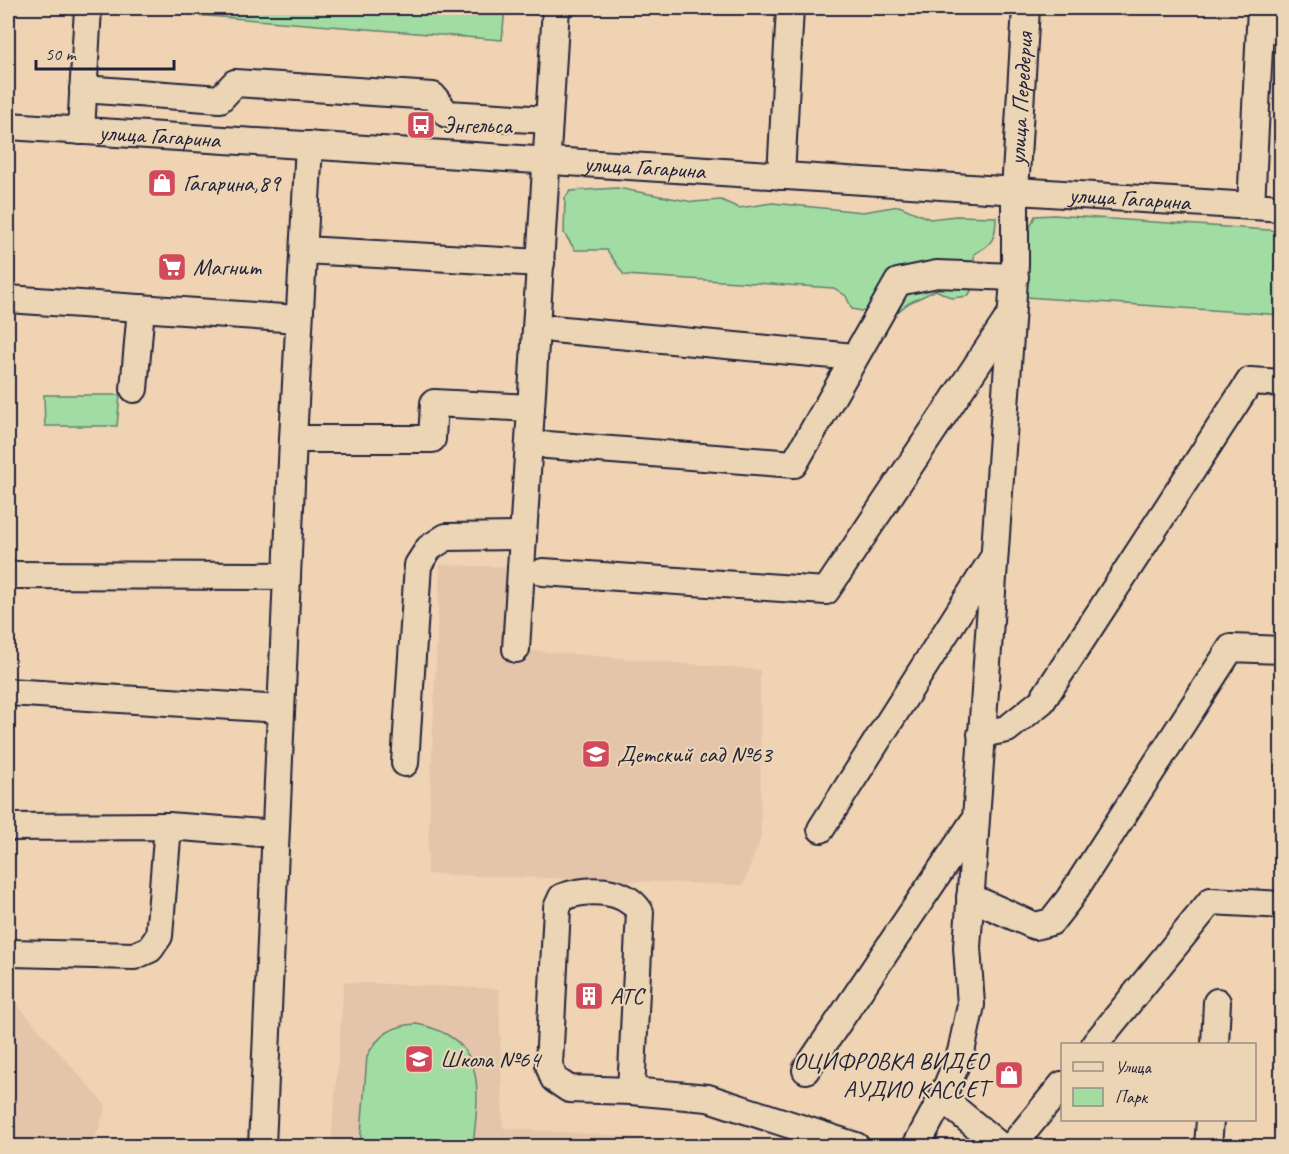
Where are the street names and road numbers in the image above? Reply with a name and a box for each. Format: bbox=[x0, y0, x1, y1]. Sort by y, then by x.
street label: улица Передерия bbox=[1001, 30, 1040, 168]
street label: улица Гагарина bbox=[96, 117, 223, 155]
street label: улица Гагарина bbox=[581, 148, 708, 186]
street label: улица Гагарина bbox=[1066, 179, 1193, 217]

